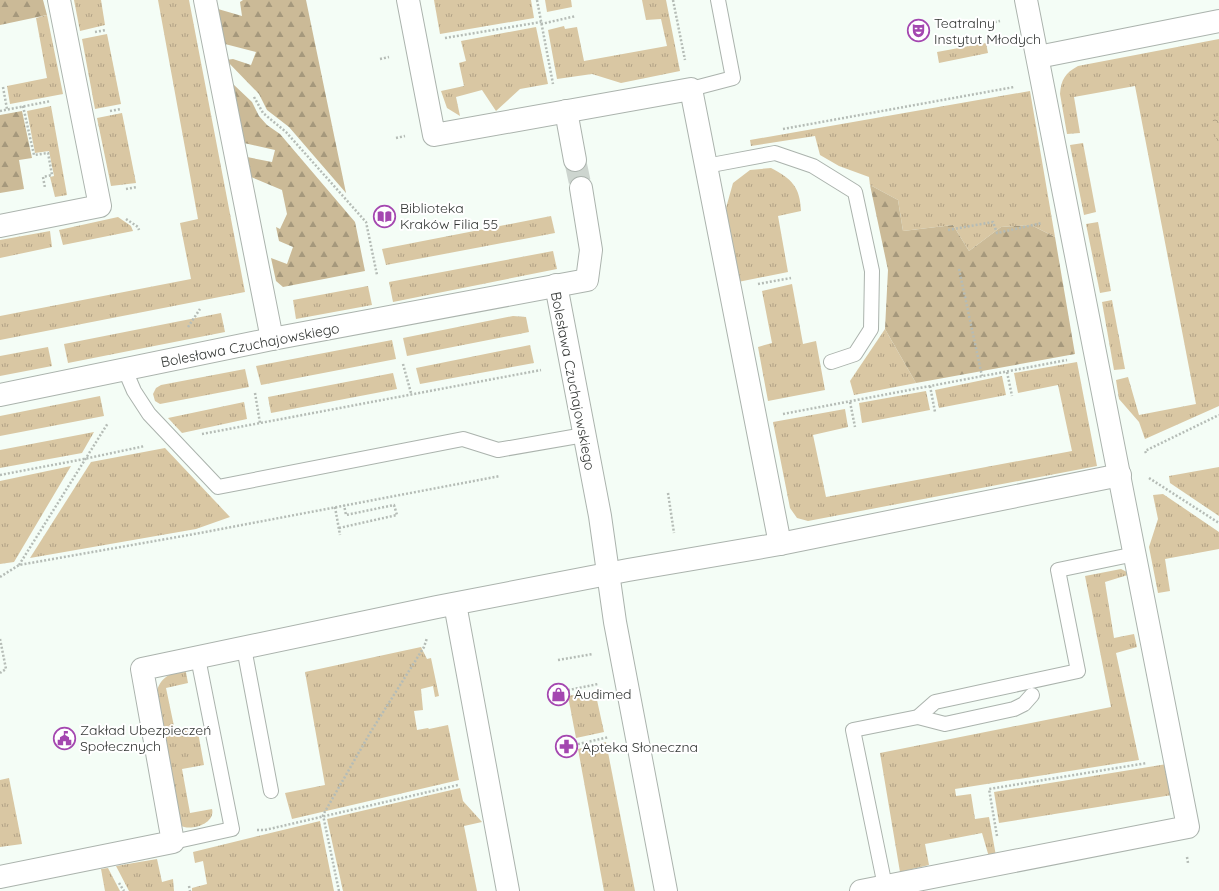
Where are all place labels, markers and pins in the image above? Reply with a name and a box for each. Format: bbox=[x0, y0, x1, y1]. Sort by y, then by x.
place label: Teatralny Instytut Młodych bbox=[934, 14, 1041, 48]
theatre icon: Teatralny Instytut Młodych bbox=[906, 18, 932, 44]
place label: Biblioteka Kraków Filia 55 bbox=[400, 199, 498, 233]
library icon: Biblioteka Kraków Filia 55 bbox=[371, 203, 397, 229]
shop icon: Audimed bbox=[545, 681, 571, 707]
place label: Audimed bbox=[574, 685, 632, 703]
place label: Zakład Ubezpieczeń Społecznych bbox=[80, 721, 211, 755]
public building icon: Zakład Ubezpieczeń Społecznych bbox=[51, 725, 77, 751]
pharmacy icon: Apteka Słoneczna bbox=[554, 734, 580, 760]
place label: Apteka Słoneczna bbox=[582, 738, 698, 756]

